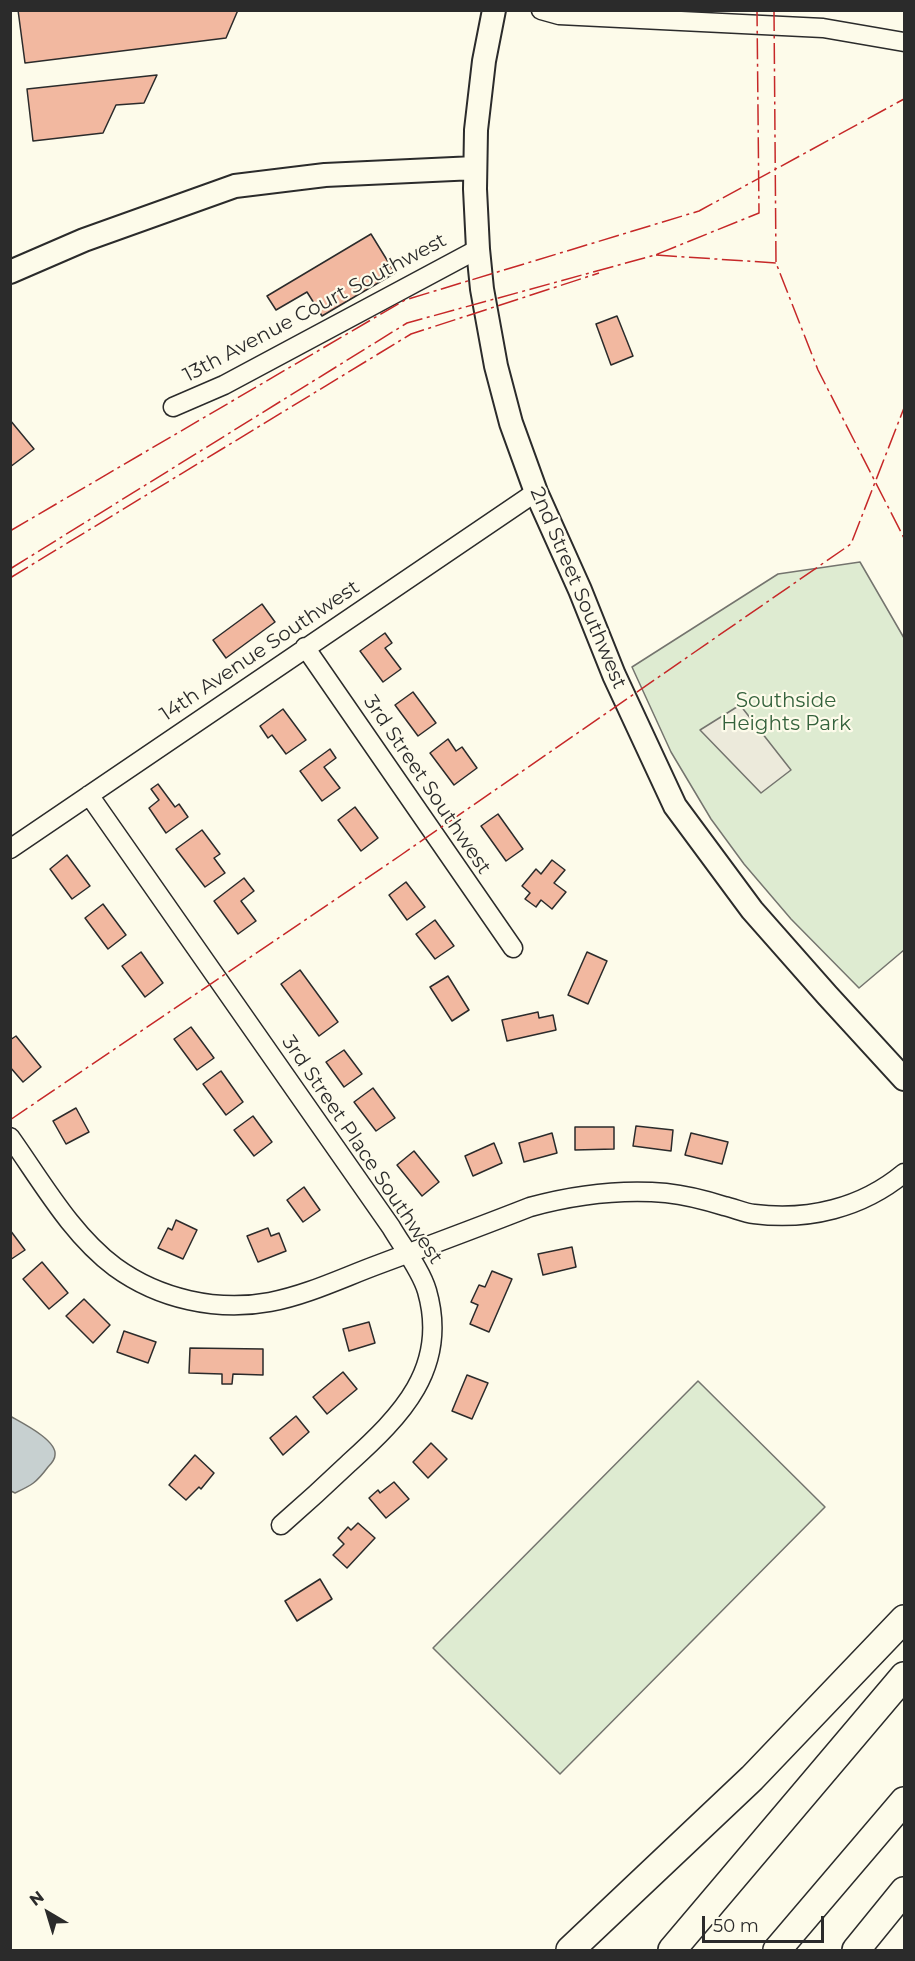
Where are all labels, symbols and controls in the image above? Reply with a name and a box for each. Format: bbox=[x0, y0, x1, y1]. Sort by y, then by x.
street label: 13th Avenue Court Southwest bbox=[179, 228, 451, 388]
street label: 2nd Street Southwest bbox=[525, 484, 631, 692]
street label: 14th Avenue Southwest bbox=[156, 575, 364, 727]
park label: Southside Heights Park bbox=[721, 689, 851, 736]
street label: 3rd Street Southwest bbox=[358, 691, 496, 879]
street label: 3rd Street Place Southwest bbox=[276, 1031, 448, 1269]
north arrow bbox=[18, 1883, 78, 1943]
text: N bbox=[26, 1887, 48, 1910]
scale bar bbox=[705, 1904, 826, 1942]
text: 50 m bbox=[713, 1915, 759, 1937]

